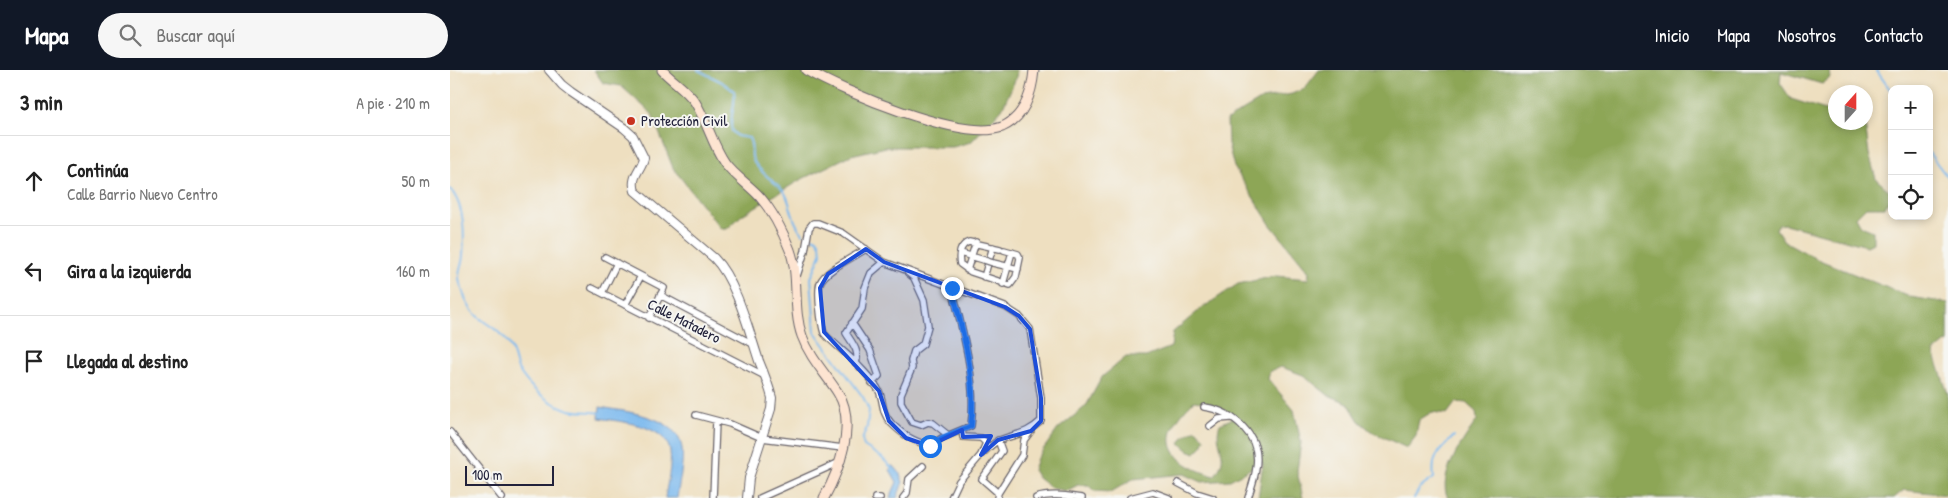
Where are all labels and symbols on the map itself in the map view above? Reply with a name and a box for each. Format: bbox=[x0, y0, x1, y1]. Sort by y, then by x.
north arrow bbox=[1828, 85, 1873, 130]
place label: Protección Civil bbox=[641, 110, 727, 131]
marker: Protección Civil bbox=[625, 115, 637, 127]
route end bbox=[941, 277, 964, 300]
street label: Calle Matadero bbox=[644, 293, 724, 348]
route start bbox=[919, 435, 942, 458]
scale bar bbox=[465, 463, 554, 486]

